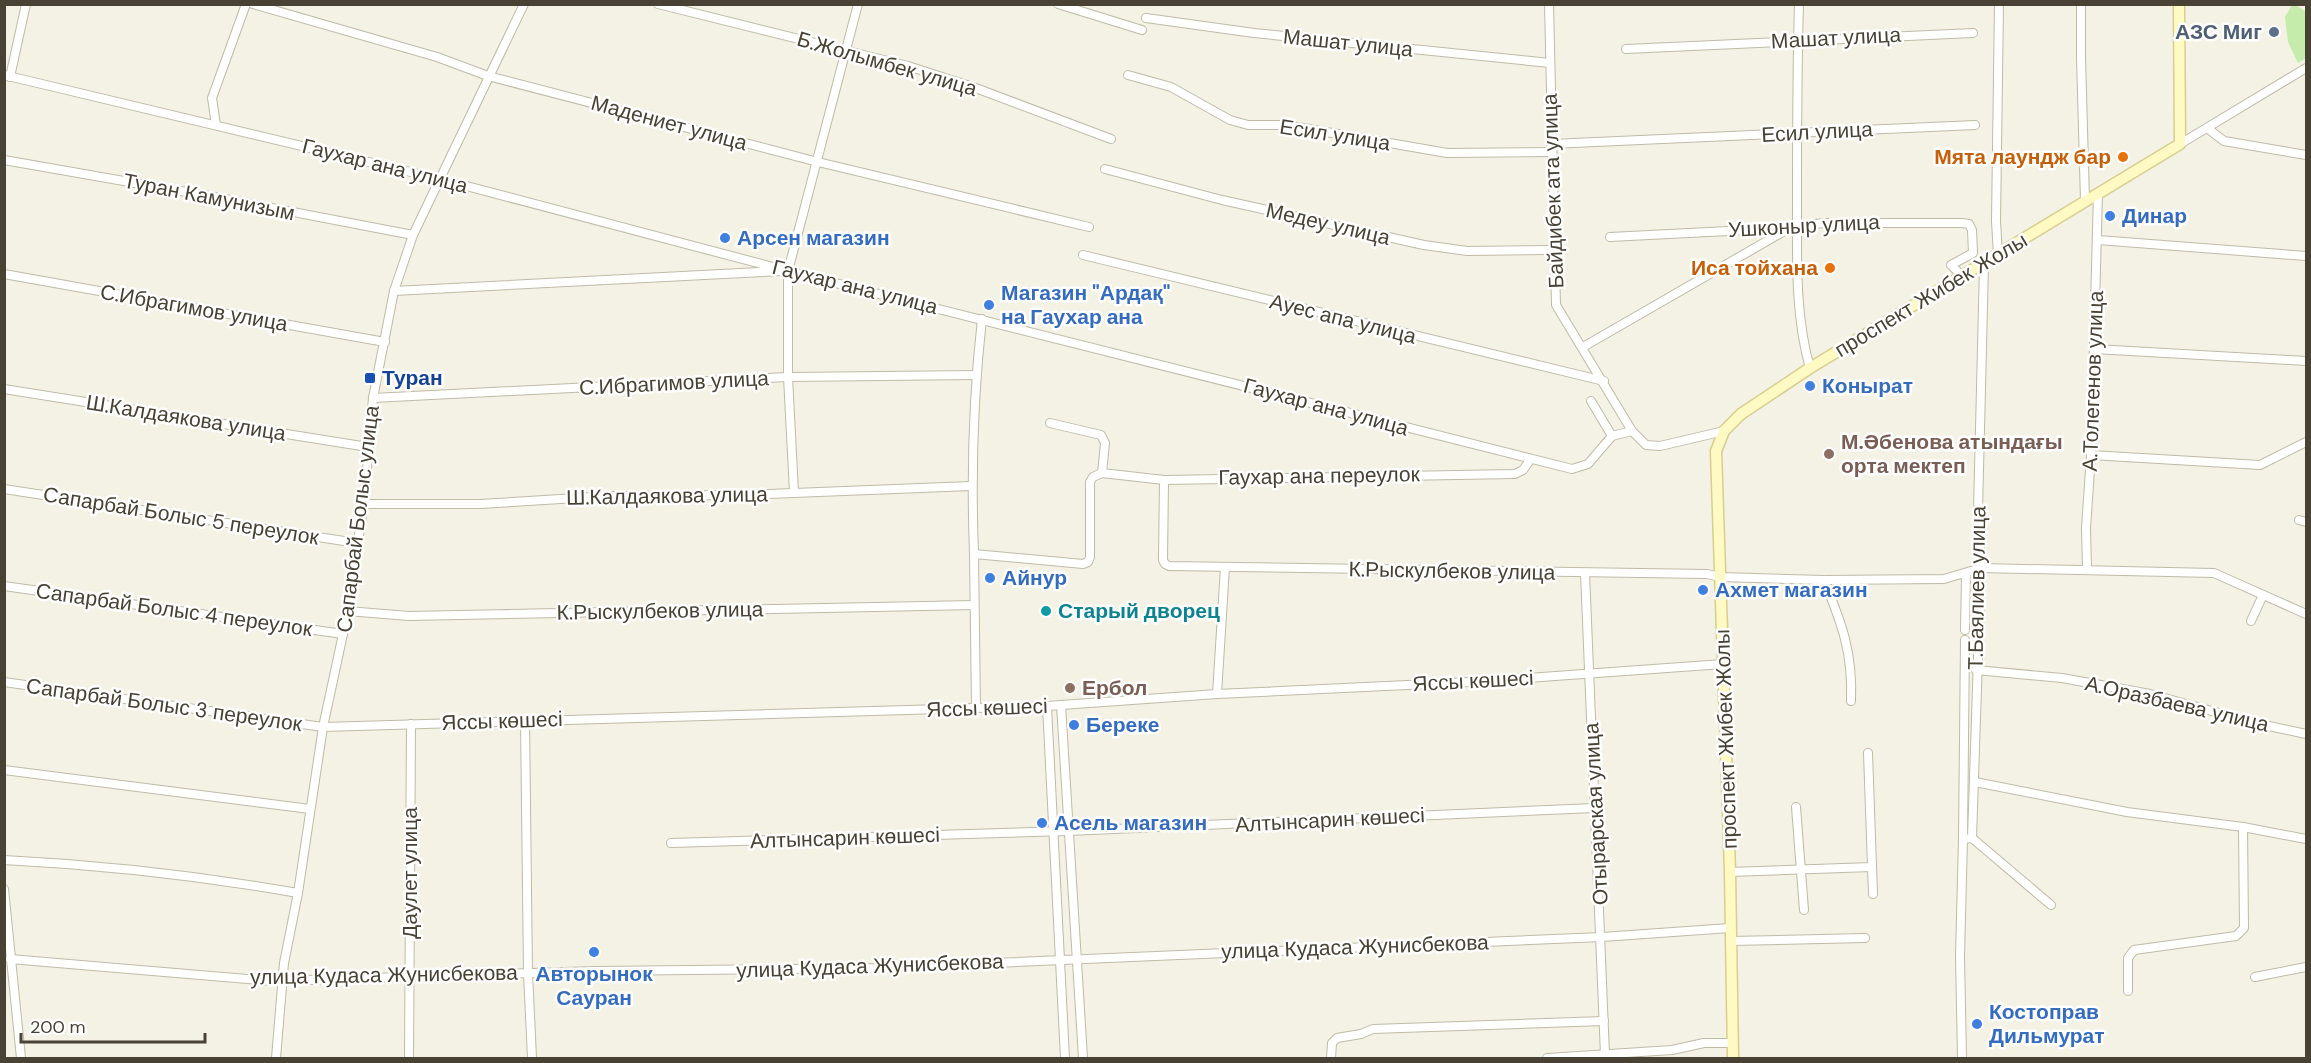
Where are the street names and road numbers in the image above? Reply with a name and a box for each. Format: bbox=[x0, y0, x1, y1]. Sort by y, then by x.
street label: Машат улица bbox=[1770, 21, 1902, 55]
street label: Машат улица bbox=[1282, 22, 1415, 64]
street label: Б.Жолымбек улица bbox=[794, 25, 980, 103]
street label: Мадениет улица bbox=[588, 89, 750, 157]
street label: Байдибек ата улица bbox=[1536, 93, 1570, 289]
street label: Есил улица bbox=[1278, 112, 1393, 158]
street label: Есил улица bbox=[1761, 115, 1874, 149]
street label: Гаухар ана улица bbox=[299, 132, 471, 200]
street label: Туран Камунизым bbox=[121, 167, 297, 227]
street label: Медеу улица bbox=[1263, 196, 1393, 252]
street label: Ушконыр улица bbox=[1727, 208, 1881, 244]
street label: проспект Жибек Жолы bbox=[1830, 226, 2032, 364]
street label: Гаухар ана улица bbox=[769, 253, 941, 321]
street label: С.Ибрагимов улица bbox=[98, 278, 290, 338]
street label: Ауес апа улица bbox=[1267, 287, 1419, 351]
street label: А.Толегенов улица bbox=[2076, 290, 2110, 472]
street label: С.Ибрагимов улица bbox=[578, 364, 770, 402]
street label: Гаухар ана улица bbox=[1240, 372, 1412, 443]
street label: Ш.Калдаякова улица bbox=[84, 388, 288, 448]
street label: Сапарбай Болыс улица bbox=[330, 404, 386, 634]
street label: Гаухар ана переулок bbox=[1218, 460, 1421, 492]
street label: Сапарбай Болыс 5 переулок bbox=[41, 480, 322, 552]
street label: Ш.Калдаякова улица bbox=[566, 480, 768, 512]
street label: Т.Баялиев улица bbox=[1962, 505, 1992, 670]
street label: К.Рыскулбеков улица bbox=[1348, 555, 1556, 587]
street label: Сапарбай Болыс 4 переулок bbox=[34, 577, 315, 643]
street label: К.Рыскулбеков улица bbox=[556, 595, 764, 627]
street label: проспект Жибек Жолы bbox=[1708, 629, 1744, 849]
street label: Яссы көшесі bbox=[1412, 664, 1534, 698]
street label: А.Оразбаева улица bbox=[2082, 669, 2272, 739]
street label: Сапарбай Болыс 3 переулок bbox=[24, 672, 305, 738]
street label: Яссы көшесі bbox=[926, 692, 1048, 724]
street label: Яссы көшесі bbox=[441, 705, 563, 737]
street label: Отырарская улица bbox=[1577, 722, 1615, 906]
street label: Алтынсарин көшесі bbox=[1234, 801, 1426, 839]
street label: Даулет улица bbox=[396, 807, 424, 939]
street label: Алтынсарин көшесі bbox=[750, 821, 940, 855]
street label: улица Кудаса Жунисбекова bbox=[1221, 928, 1490, 966]
street label: улица Кудаса Жунисбекова bbox=[736, 947, 1005, 985]
street label: улица Кудаса Жунисбекова bbox=[250, 959, 518, 991]

